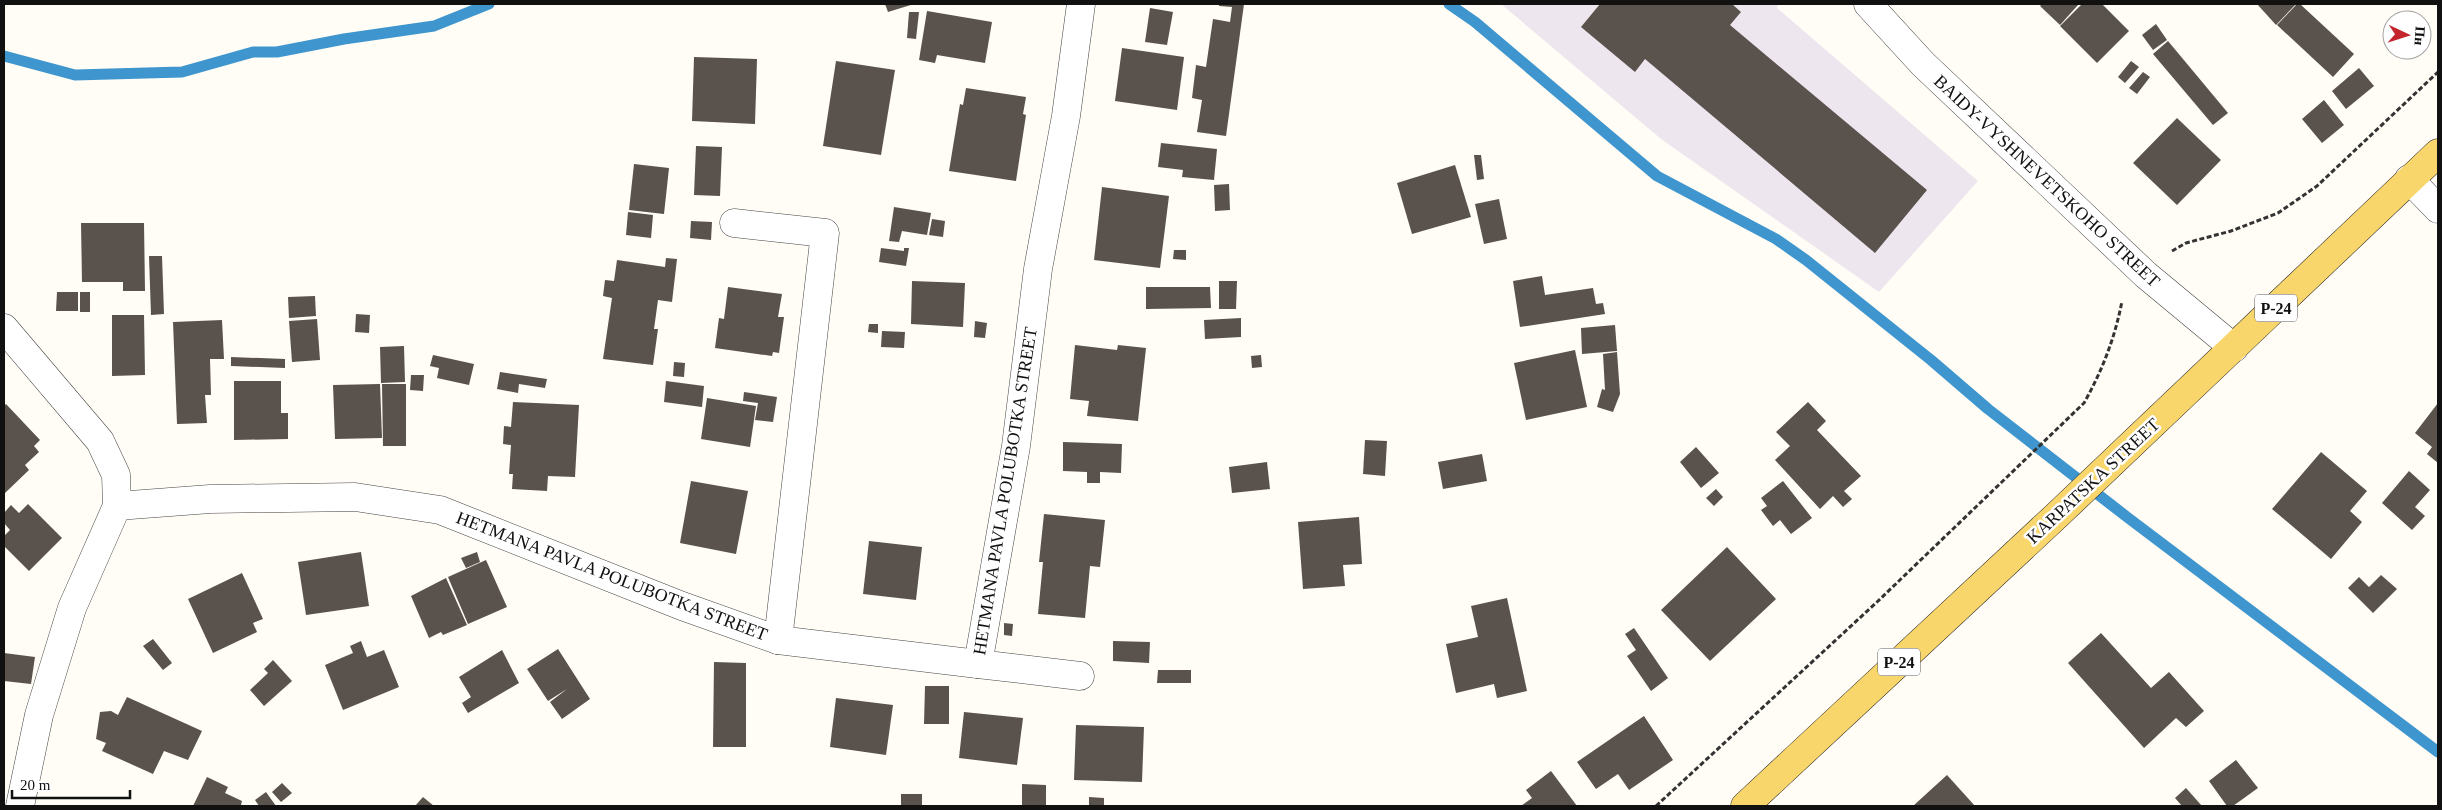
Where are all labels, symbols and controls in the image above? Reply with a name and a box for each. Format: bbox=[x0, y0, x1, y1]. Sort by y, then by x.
north arrow bbox=[2382, 10, 2432, 60]
text: Пн bbox=[2411, 26, 2428, 46]
street label: BAIDY-VYSHNEVETSKOHO STREET bbox=[1930, 71, 2164, 291]
road number: Р-24 bbox=[2255, 294, 2297, 322]
street label: HETMANA PAVLA POLUBOTKA STREET bbox=[969, 326, 1041, 656]
street label: KARPATSKA STREET bbox=[2023, 414, 2163, 548]
street label: HETMANA PAVLA POLUBOTKA STREET bbox=[454, 507, 770, 645]
road number: Р-24 bbox=[1878, 649, 1920, 676]
scale bar bbox=[12, 768, 130, 800]
text: 20 m bbox=[20, 777, 51, 793]

